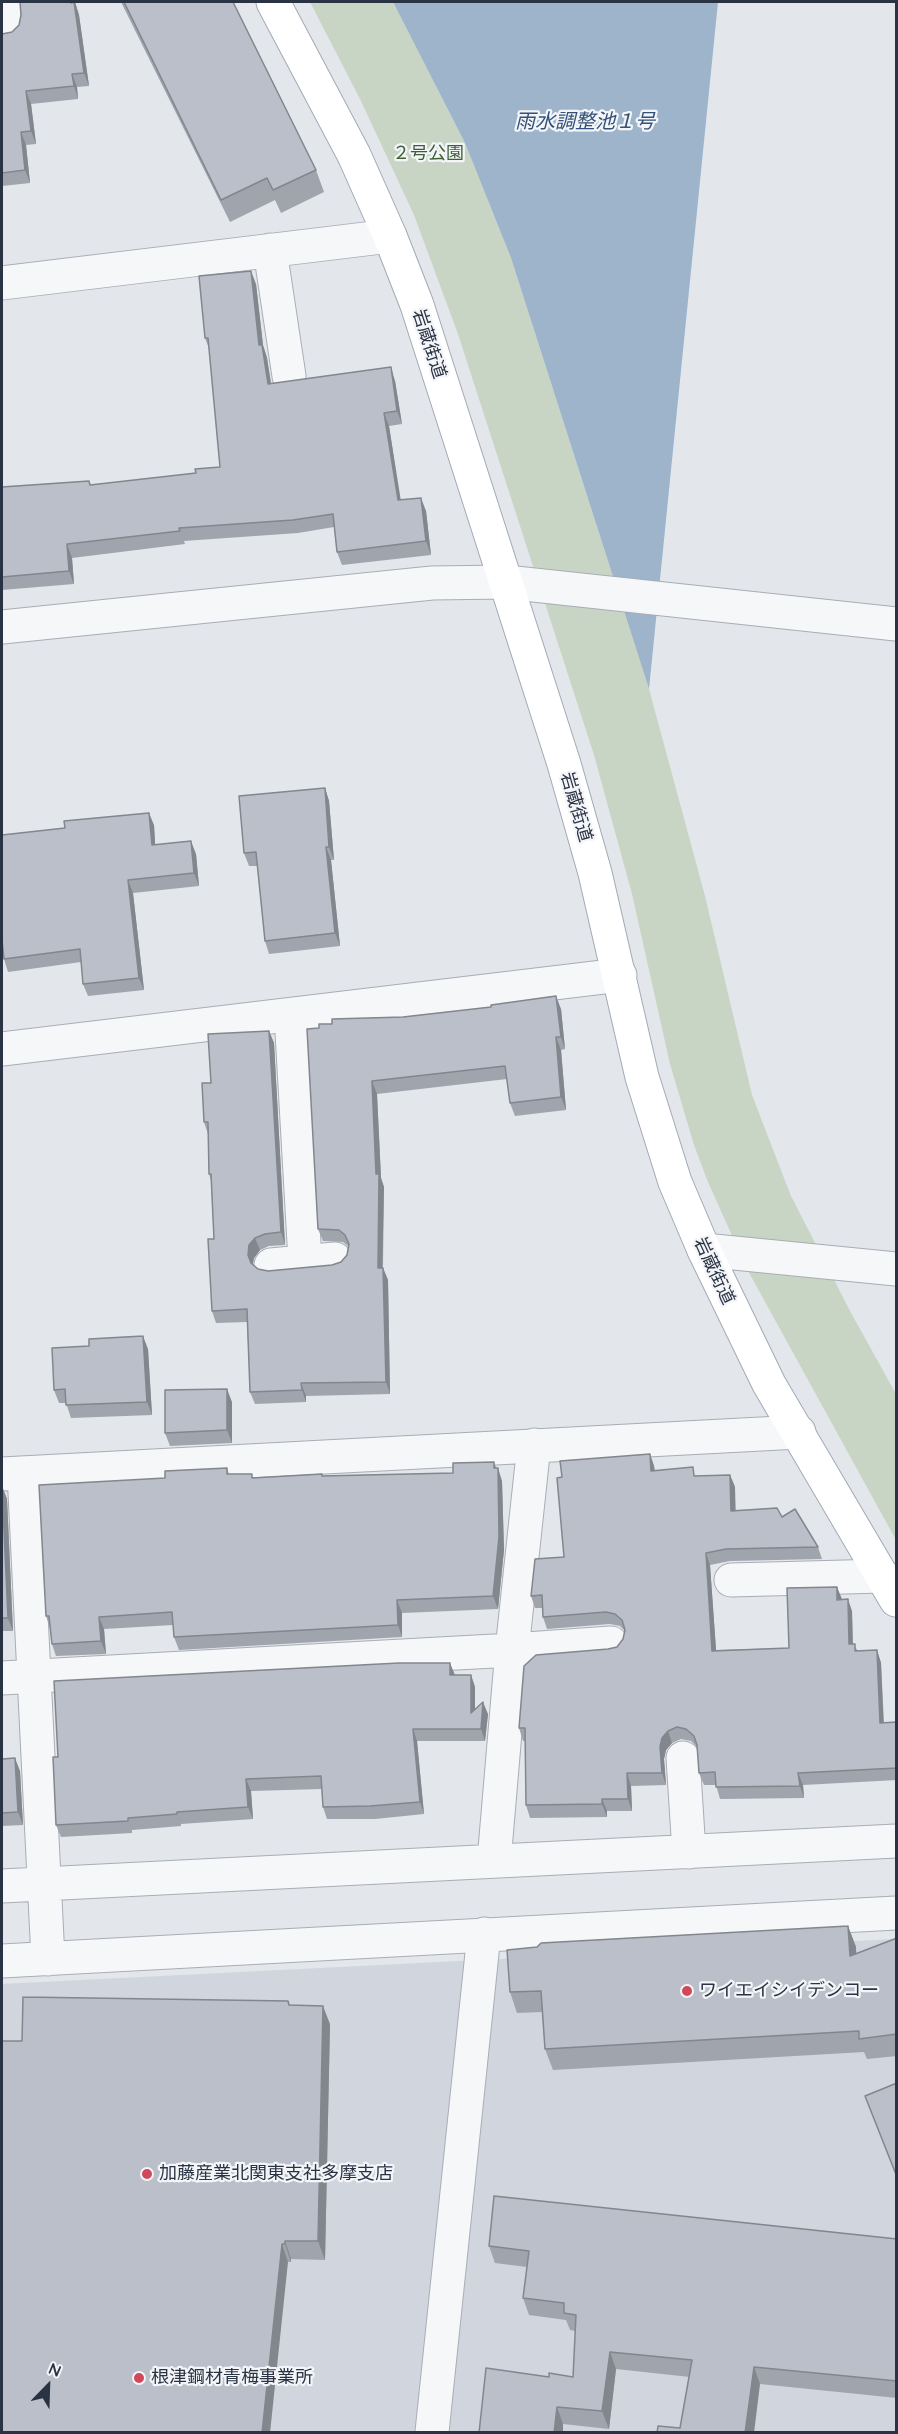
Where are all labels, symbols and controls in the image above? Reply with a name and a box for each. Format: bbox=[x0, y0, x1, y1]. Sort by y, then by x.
water label: 雨水調整池１号 bbox=[515, 110, 655, 134]
park label: ２号公園 bbox=[392, 143, 464, 165]
street label: 岩蔵街道 bbox=[408, 306, 450, 382]
street label: 岩蔵街道 bbox=[556, 769, 596, 845]
street label: 岩蔵街道 bbox=[689, 1234, 739, 1308]
place label: ワイエイシイデンコー bbox=[699, 1980, 879, 2002]
marker: ワイエイシイデンコー bbox=[680, 1984, 694, 1998]
place label: 加藤産業北関東支社多摩支店 bbox=[159, 2163, 393, 2185]
marker: 加藤産業北関東支社多摩支店 bbox=[140, 2167, 154, 2181]
north arrow bbox=[18, 2356, 78, 2416]
text: N bbox=[46, 2358, 64, 2381]
place label: 根津鋼材青梅事業所 bbox=[151, 2367, 313, 2389]
marker: 根津鋼材青梅事業所 bbox=[132, 2371, 146, 2385]

